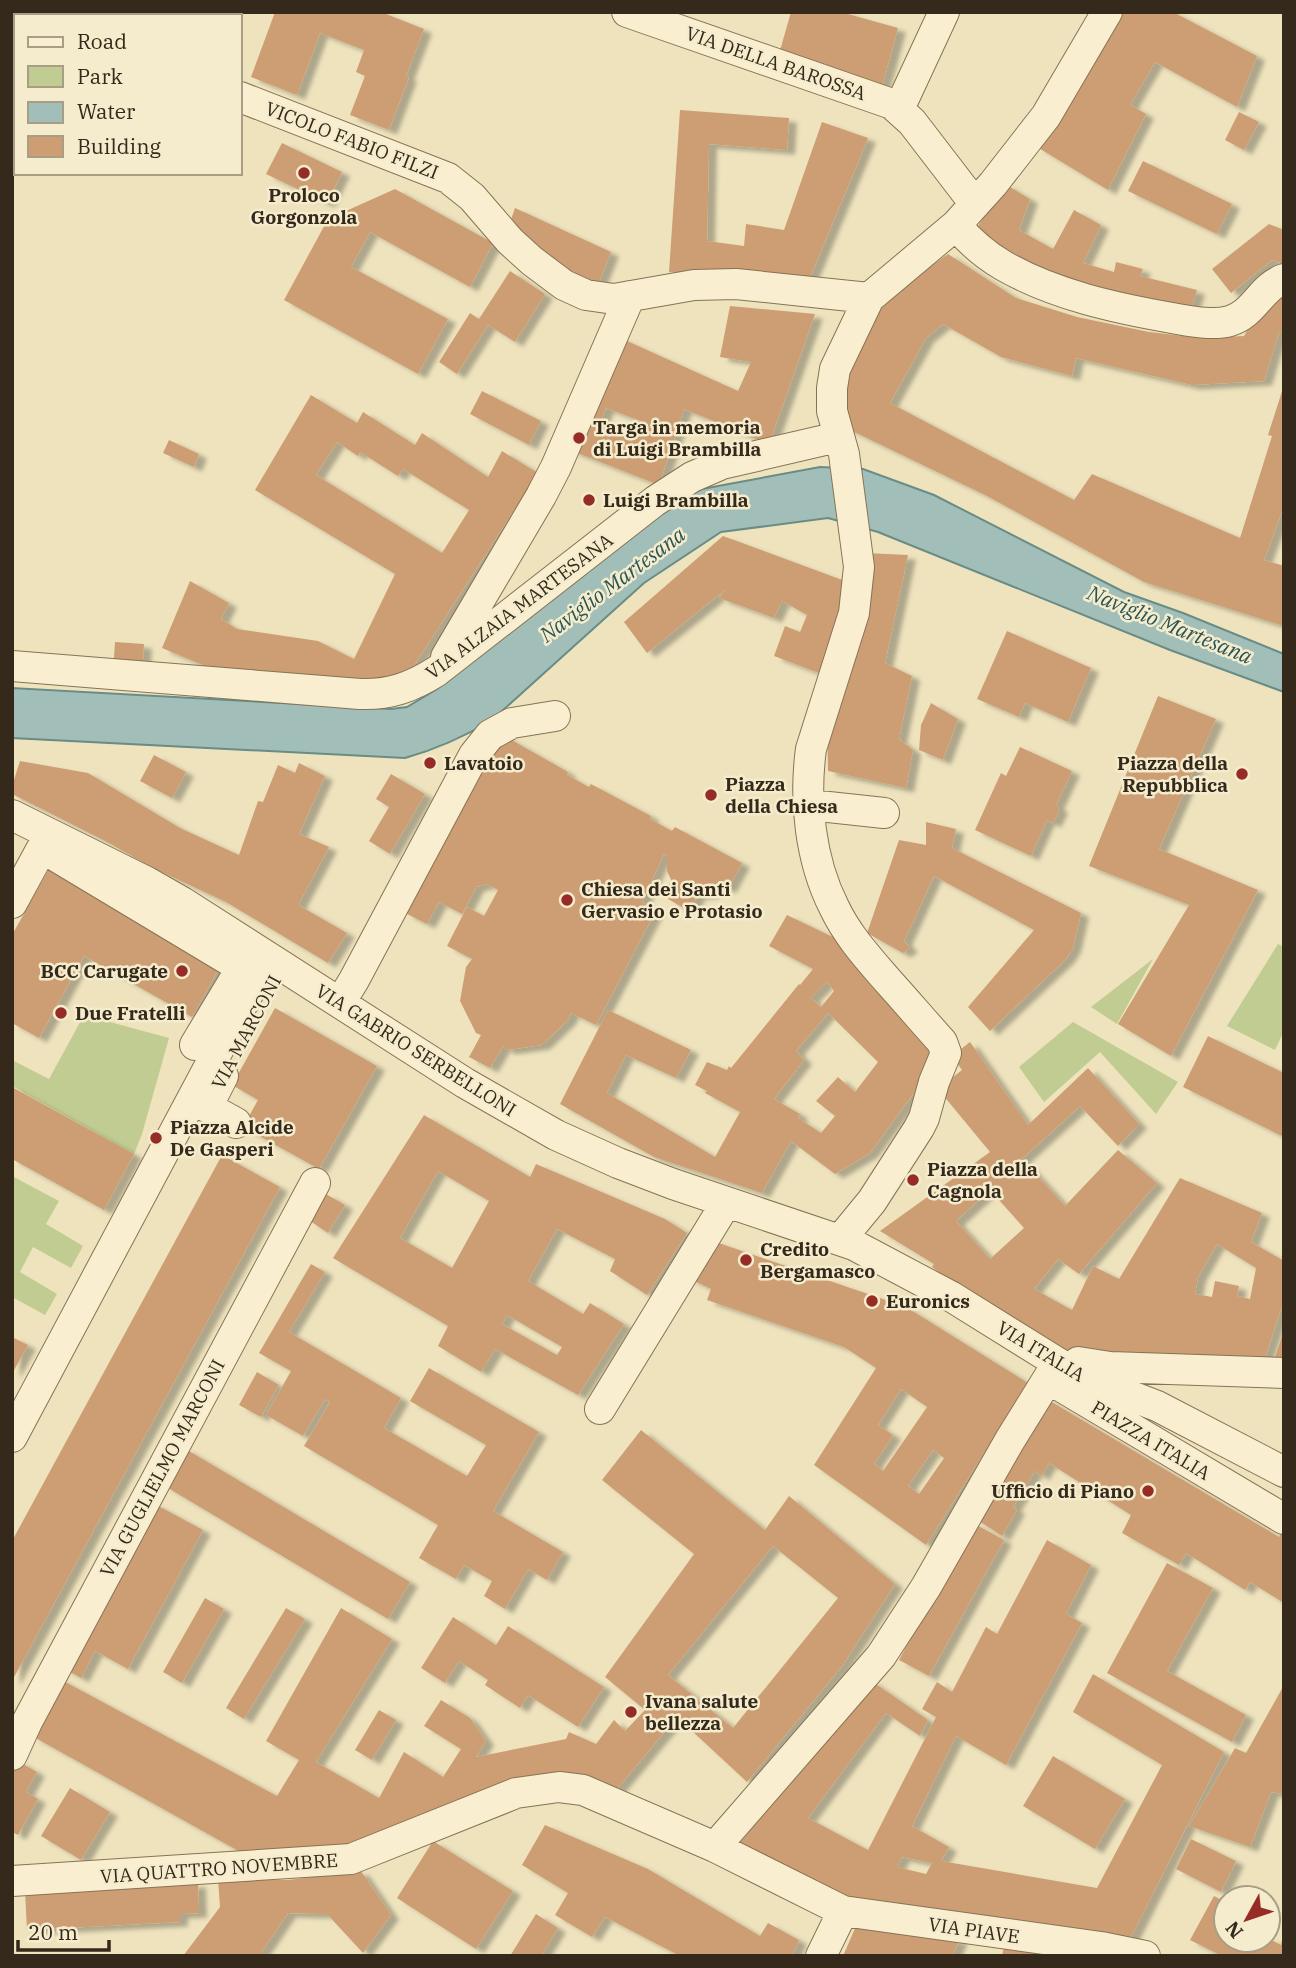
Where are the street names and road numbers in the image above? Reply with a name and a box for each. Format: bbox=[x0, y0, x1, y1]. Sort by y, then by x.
street label: VIA DELLA BAROSSA bbox=[683, 21, 869, 105]
street label: VICOLO FABIO FILZI bbox=[262, 96, 442, 184]
street label: VIA ALZAIA MARTESANA bbox=[421, 528, 617, 684]
street label: VIA MARCONI bbox=[206, 971, 286, 1093]
street label: VIA GABRIO SERBELLONI bbox=[311, 978, 521, 1122]
street label: VIA ITALIA bbox=[993, 1315, 1089, 1387]
street label: VIA GUGLIELMO MARCONI bbox=[94, 1355, 230, 1581]
street label: PIAZZA ITALIA bbox=[1087, 1395, 1215, 1485]
street label: VIA QUATTRO NOVEMBRE bbox=[99, 1848, 339, 1888]
street label: VIA PIAVE bbox=[927, 1912, 1021, 1948]

